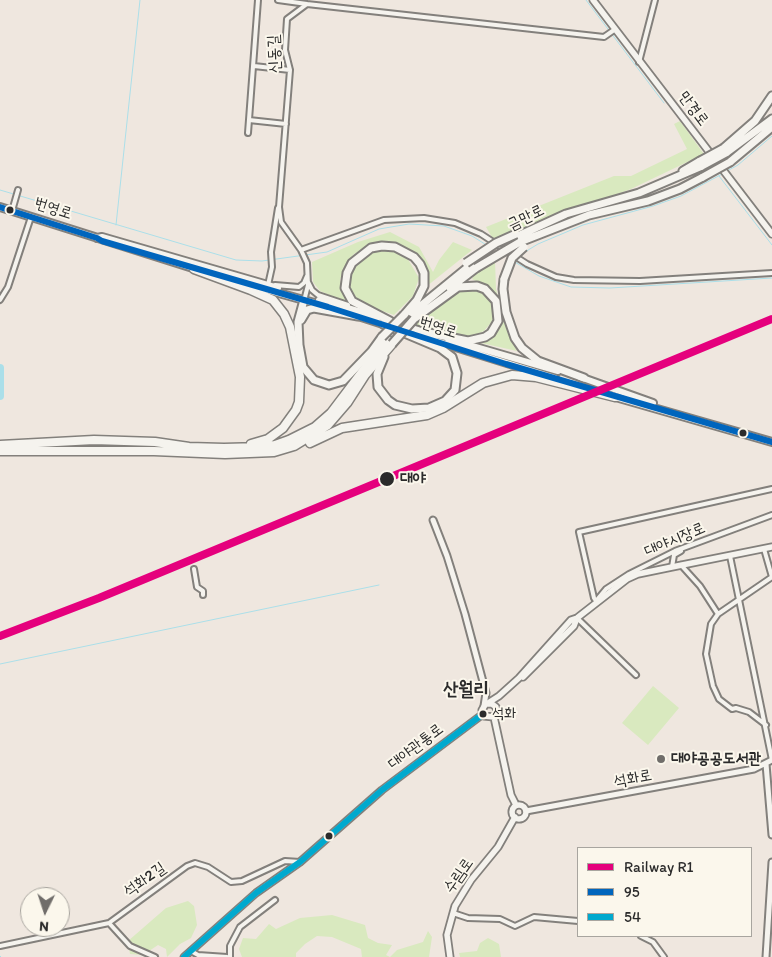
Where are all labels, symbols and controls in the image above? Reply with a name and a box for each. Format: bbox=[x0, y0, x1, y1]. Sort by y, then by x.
street label: 신동길 bbox=[264, 34, 286, 74]
street label: 만경로 bbox=[674, 88, 712, 130]
street label: 번영로 bbox=[32, 194, 74, 224]
street label: 금만로 bbox=[504, 201, 548, 235]
unlabelled marker bbox=[5, 205, 15, 215]
street label: 번영로 bbox=[417, 313, 459, 343]
unlabelled marker bbox=[738, 428, 748, 438]
place label: 대야 bbox=[400, 469, 426, 489]
marker: 대야 bbox=[378, 470, 396, 488]
street label: 대야시장로 bbox=[642, 519, 708, 561]
district label: 산월리 bbox=[443, 679, 489, 701]
place label: 석화 bbox=[492, 705, 516, 723]
marker: 석화 bbox=[478, 709, 488, 719]
street label: 대야관통로 bbox=[385, 720, 447, 774]
place label: 대야공공도서관 bbox=[671, 749, 761, 769]
marker: 대야공공도서관 bbox=[655, 753, 667, 765]
street label: 석화로 bbox=[612, 766, 654, 792]
unlabelled marker bbox=[324, 831, 334, 841]
legend bbox=[577, 847, 752, 937]
street label: 수림로 bbox=[440, 855, 478, 897]
text: Railway R1 bbox=[624, 858, 693, 876]
street label: 석화2길 bbox=[120, 859, 170, 901]
text: 95 bbox=[624, 883, 640, 901]
north arrow bbox=[20, 887, 70, 937]
text: 54 bbox=[624, 908, 641, 926]
text: N bbox=[39, 918, 49, 935]

